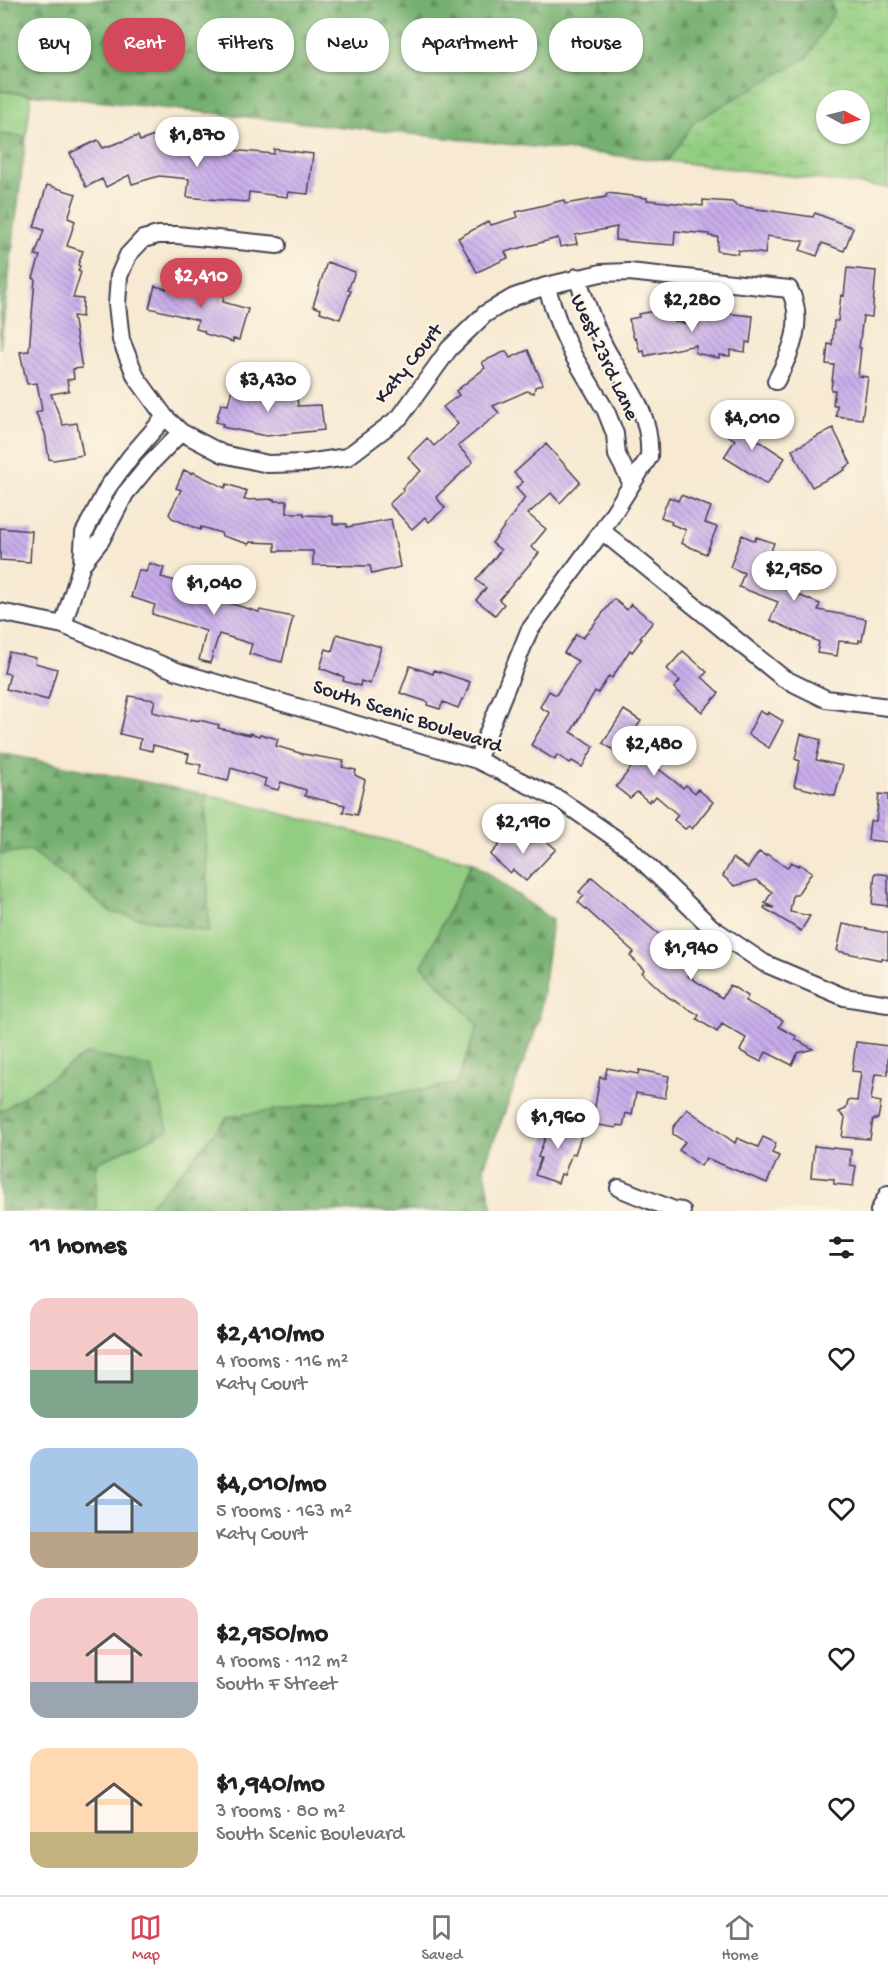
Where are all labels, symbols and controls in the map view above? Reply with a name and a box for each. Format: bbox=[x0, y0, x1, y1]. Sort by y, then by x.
chip: Buy bbox=[18, 18, 91, 72]
chip: Rent bbox=[103, 18, 185, 72]
chip: Filters bbox=[197, 18, 294, 72]
chip: New bbox=[306, 18, 389, 72]
chip: Apartment bbox=[401, 18, 537, 72]
chip: House bbox=[549, 18, 643, 72]
north arrow bbox=[816, 90, 870, 144]
map controls bbox=[816, 90, 870, 144]
pin: $1,870 bbox=[148, 117, 246, 168]
text: $1,870 bbox=[169, 125, 225, 148]
pin: $2,410 bbox=[152, 258, 250, 309]
text: $2,410 bbox=[174, 266, 228, 289]
pin: $2,280 bbox=[643, 282, 741, 333]
text: $2,280 bbox=[663, 290, 721, 313]
street label: West 23rd Lane bbox=[563, 291, 644, 426]
street label: Katy Court bbox=[370, 318, 451, 410]
pin: $3,430 bbox=[219, 362, 317, 413]
text: $3,430 bbox=[240, 370, 296, 393]
pin: $4,010 bbox=[703, 400, 801, 451]
text: $4,010 bbox=[724, 408, 780, 431]
pin: $2,950 bbox=[745, 551, 843, 602]
text: $2,950 bbox=[766, 559, 822, 582]
pin: $1,040 bbox=[165, 565, 263, 616]
text: $1,040 bbox=[186, 573, 242, 596]
street label: South Scenic Boulevard bbox=[309, 676, 506, 761]
pin: $2,480 bbox=[605, 726, 703, 777]
text: $2,480 bbox=[626, 734, 682, 757]
pin: $2,190 bbox=[474, 804, 572, 855]
text: $2,190 bbox=[496, 812, 550, 835]
pin: $1,940 bbox=[642, 930, 740, 981]
text: $1,940 bbox=[664, 938, 718, 961]
pin: $1,960 bbox=[509, 1099, 607, 1150]
text: $1,960 bbox=[531, 1107, 585, 1130]
icon: filters bbox=[825, 1231, 858, 1264]
text: 11 homes bbox=[30, 1232, 126, 1263]
text: $2,410/mo bbox=[216, 1320, 324, 1351]
icon: home bbox=[78, 1322, 150, 1394]
icon: heart bbox=[825, 1342, 858, 1375]
text: 4 rooms · 116 m² bbox=[216, 1351, 349, 1374]
text: Katy Court bbox=[216, 1374, 307, 1397]
text: $4,010/mo bbox=[216, 1470, 326, 1501]
icon: home bbox=[78, 1472, 150, 1544]
icon: heart bbox=[825, 1492, 858, 1525]
text: 5 rooms · 163 m² bbox=[216, 1501, 352, 1524]
text: Katy Court bbox=[216, 1524, 307, 1547]
text: $2,950/mo bbox=[216, 1620, 328, 1651]
icon: home bbox=[78, 1622, 150, 1694]
icon: heart bbox=[825, 1642, 858, 1675]
text: 4 rooms · 112 m² bbox=[216, 1651, 348, 1674]
text: South F Street bbox=[216, 1674, 337, 1697]
text: $1,940/mo bbox=[216, 1770, 325, 1801]
icon: home bbox=[78, 1772, 150, 1844]
icon: heart bbox=[825, 1792, 858, 1825]
text: 3 rooms · 80 m² bbox=[216, 1801, 345, 1824]
text: South Scenic Boulevard bbox=[216, 1824, 404, 1847]
tab: Map bbox=[129, 1911, 162, 1966]
tab: Saved bbox=[421, 1911, 462, 1966]
tab: Home bbox=[721, 1911, 758, 1966]

